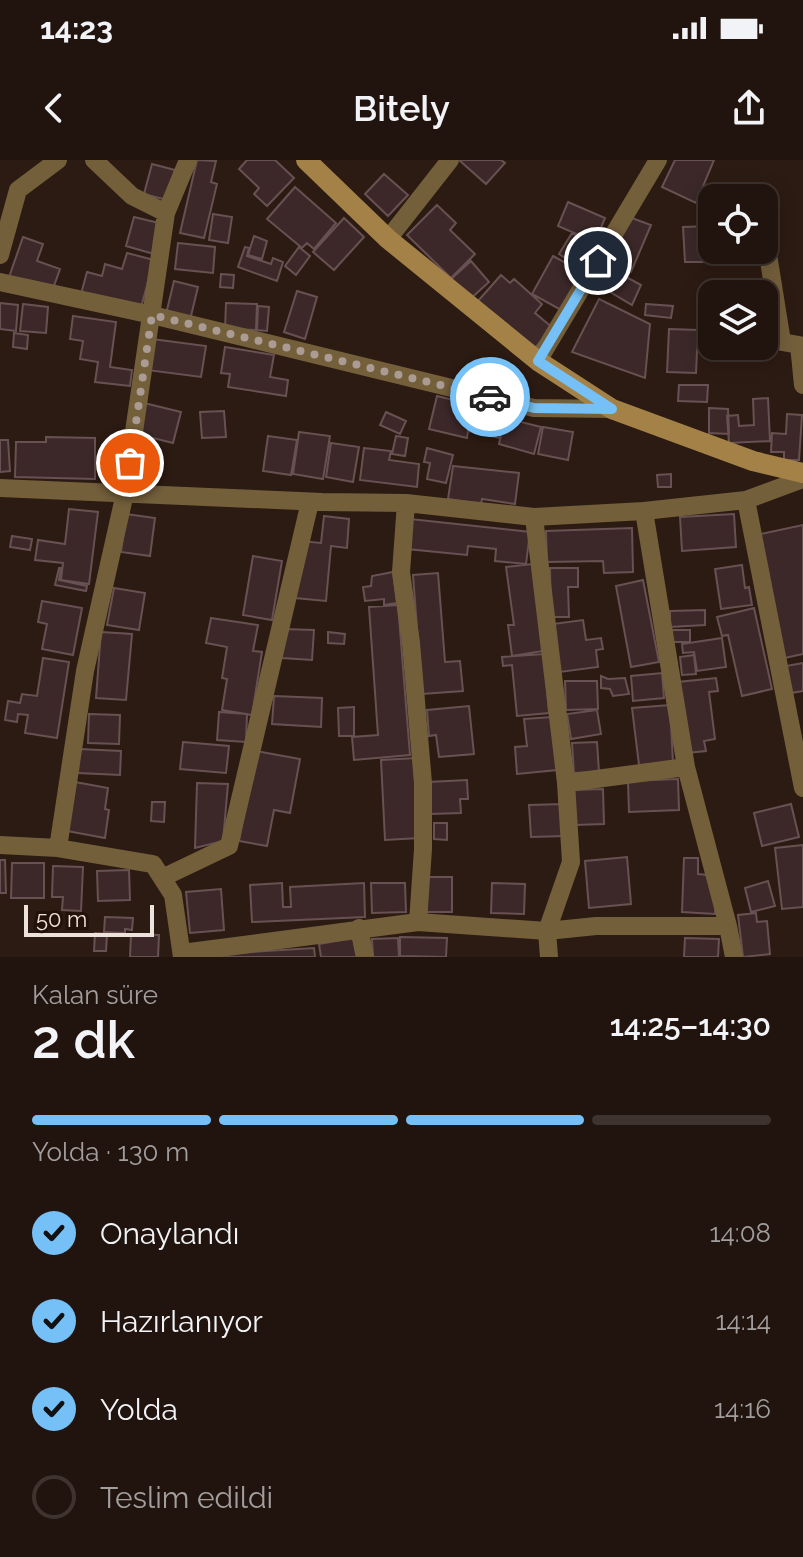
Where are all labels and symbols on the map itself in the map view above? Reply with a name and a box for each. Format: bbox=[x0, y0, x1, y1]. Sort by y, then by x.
pin bbox=[564, 227, 632, 295]
courier bbox=[450, 357, 530, 437]
pin bbox=[96, 429, 164, 497]
scale bar bbox=[24, 901, 154, 937]

